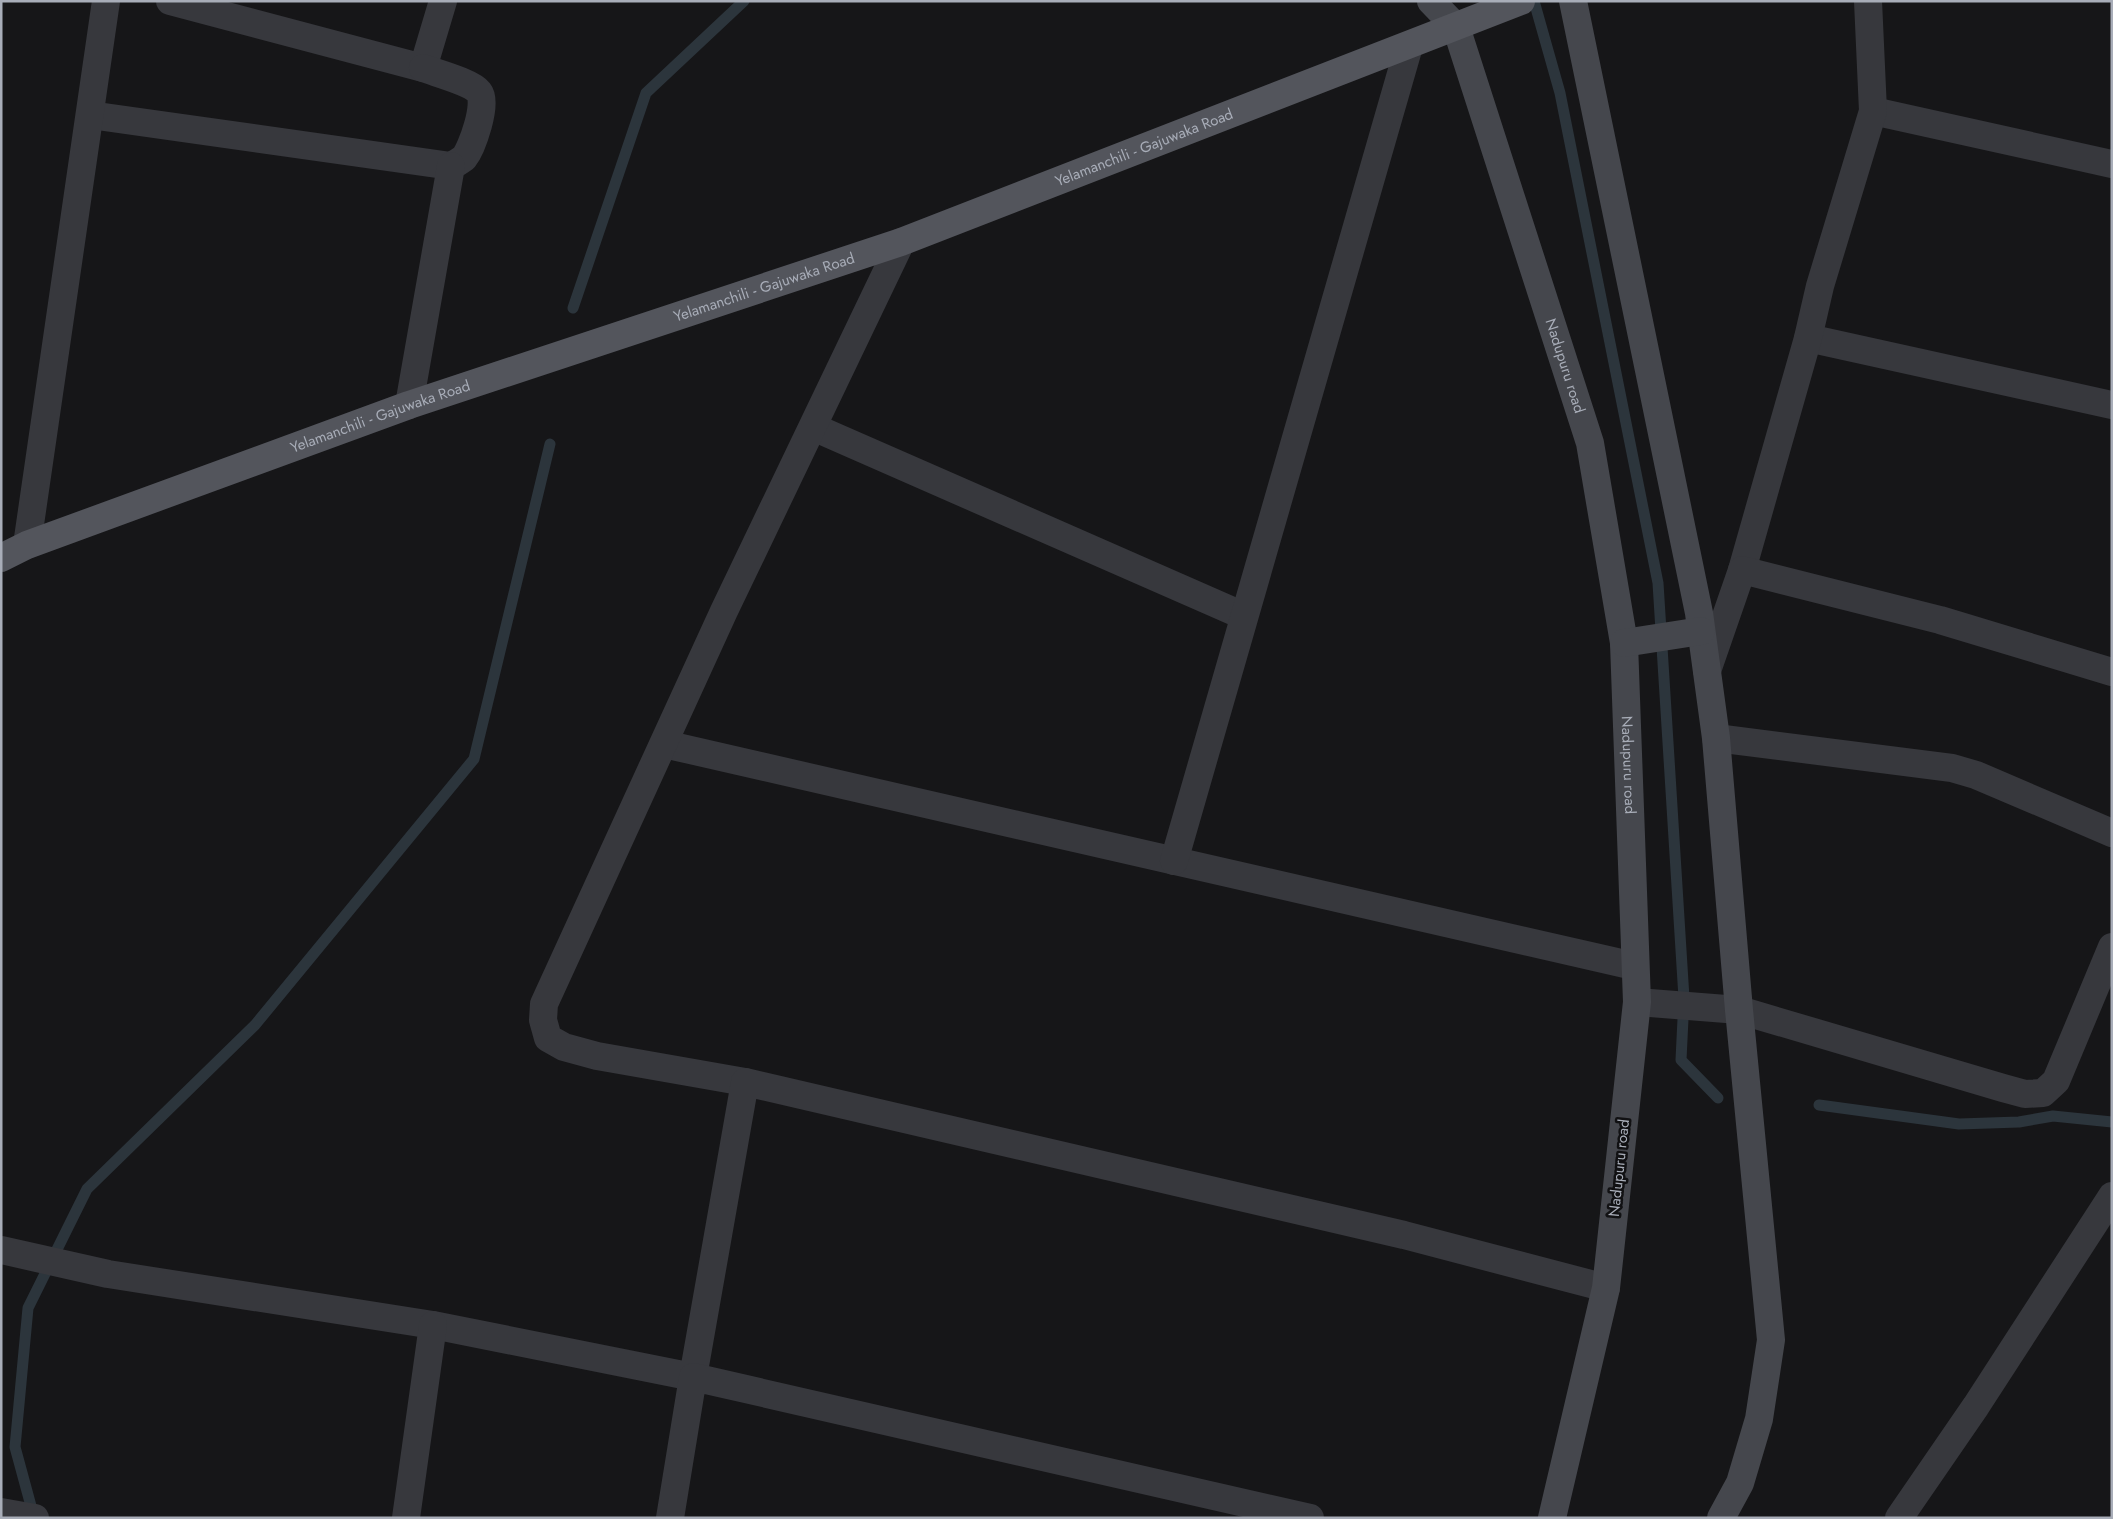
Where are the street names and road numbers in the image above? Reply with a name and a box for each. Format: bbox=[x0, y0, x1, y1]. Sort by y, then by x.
street label: Yelamanchili - Gajuwaka Road bbox=[1052, 103, 1236, 192]
street label: Yelamanchili - Gajuwaka Road bbox=[671, 247, 857, 328]
street label: Nadupuru road bbox=[1540, 316, 1591, 416]
street label: Yelamanchili - Gajuwaka Road bbox=[287, 375, 473, 459]
street label: Nadupuru road bbox=[1616, 715, 1641, 814]
street label: Nadupuru road bbox=[1603, 1118, 1635, 1218]

